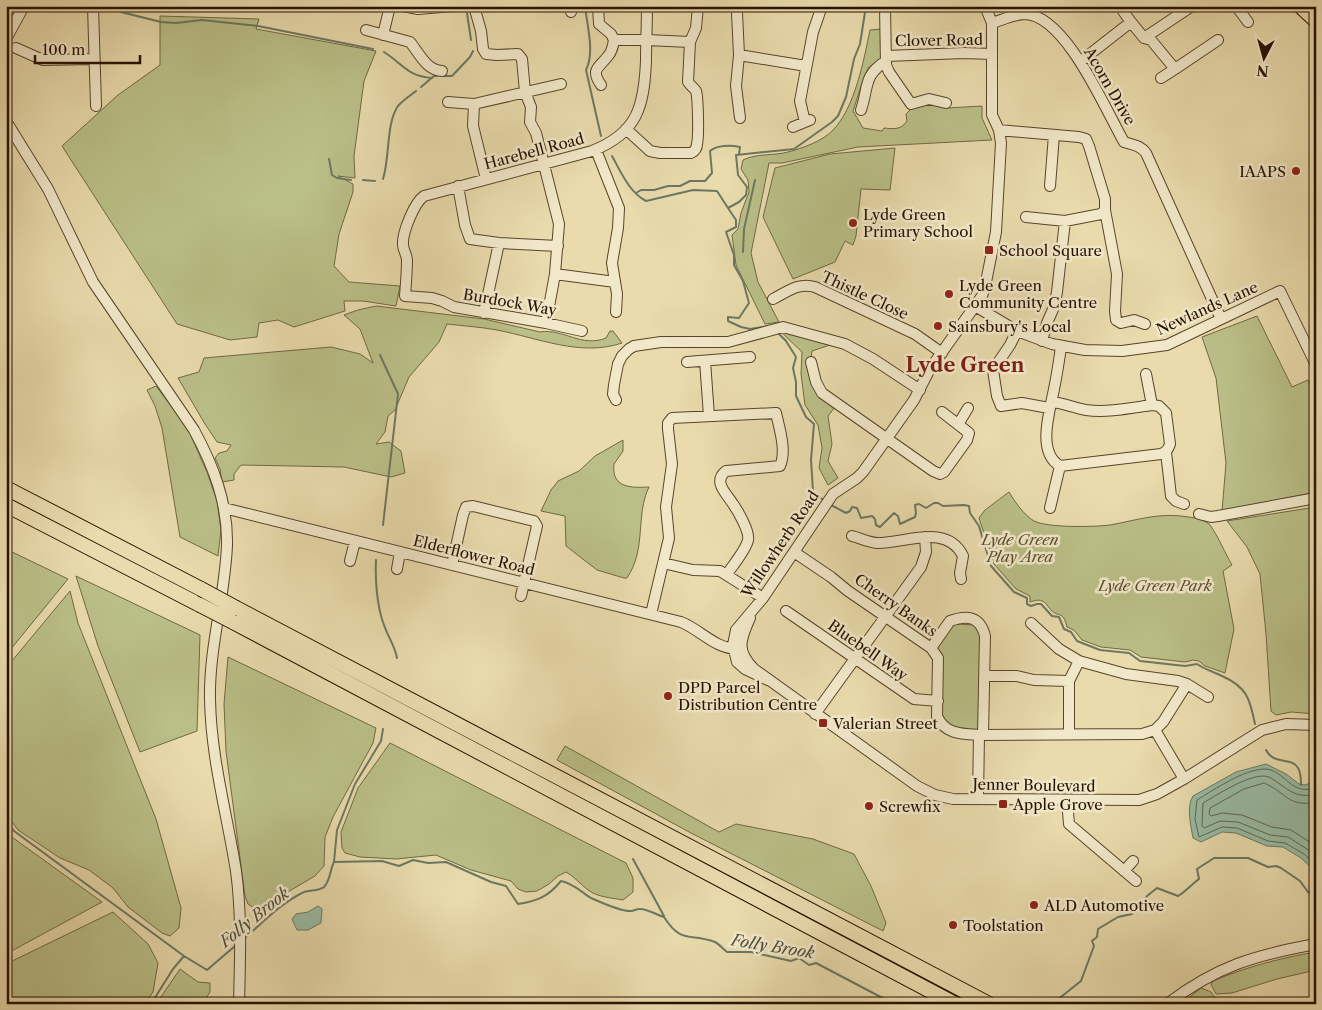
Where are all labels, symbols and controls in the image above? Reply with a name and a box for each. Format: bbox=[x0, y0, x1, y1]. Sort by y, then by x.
street label: Clover Road bbox=[895, 30, 983, 50]
scale bar bbox=[35, 32, 140, 64]
north arrow bbox=[1240, 32, 1290, 82]
text: 100 m bbox=[42, 40, 85, 59]
street label: Acorn Drive bbox=[1080, 43, 1140, 128]
text: N bbox=[1256, 61, 1270, 81]
street label: Harebell Road bbox=[482, 129, 586, 173]
place label: IAAPS bbox=[1239, 162, 1286, 181]
marker: IAAPS bbox=[1290, 165, 1302, 177]
place label: Lyde Green Primary School bbox=[863, 205, 974, 241]
marker: Lyde Green Primary School bbox=[847, 217, 859, 229]
place label: School Square bbox=[999, 241, 1102, 260]
marker: School Square bbox=[983, 244, 995, 256]
street label: Thistle Close bbox=[818, 267, 912, 323]
place label: Lyde Green Community Centre bbox=[959, 276, 1097, 312]
street label: Newlands Lane bbox=[1153, 277, 1261, 339]
street label: Burdock Way bbox=[462, 284, 559, 320]
marker: Lyde Green Community Centre bbox=[943, 288, 955, 300]
place label: Sainsbury's Local bbox=[948, 317, 1072, 336]
marker: Sainsbury's Local bbox=[932, 320, 944, 332]
district label: Lyde Green bbox=[906, 353, 1025, 377]
street label: Willowherb Road bbox=[737, 487, 823, 602]
park label: Lyde Green Play Area bbox=[980, 530, 1059, 566]
street label: Elderflower Road bbox=[411, 531, 537, 579]
street label: Cherry Banks bbox=[851, 569, 941, 641]
park label: Lyde Green Park bbox=[1097, 576, 1212, 595]
street label: Bluebell Way bbox=[824, 615, 912, 685]
place label: DPD Parcel Distribution Centre bbox=[678, 678, 817, 714]
marker: DPD Parcel Distribution Centre bbox=[662, 690, 674, 702]
place label: Valerian Street bbox=[832, 714, 939, 733]
marker: Valerian Street bbox=[817, 717, 829, 729]
street label: Jenner Boulevard bbox=[970, 774, 1096, 796]
place label: Apple Grove bbox=[1012, 795, 1103, 814]
place label: Screwfix bbox=[879, 797, 941, 816]
marker: Apple Grove bbox=[997, 798, 1009, 810]
marker: Screwfix bbox=[863, 800, 875, 812]
water label: Folly Brook bbox=[214, 882, 293, 952]
place label: ALD Automotive bbox=[1043, 896, 1164, 915]
marker: ALD Automotive bbox=[1028, 899, 1040, 911]
place label: Toolstation bbox=[963, 916, 1044, 935]
marker: Toolstation bbox=[947, 919, 959, 931]
water label: Folly Brook bbox=[728, 929, 817, 963]

